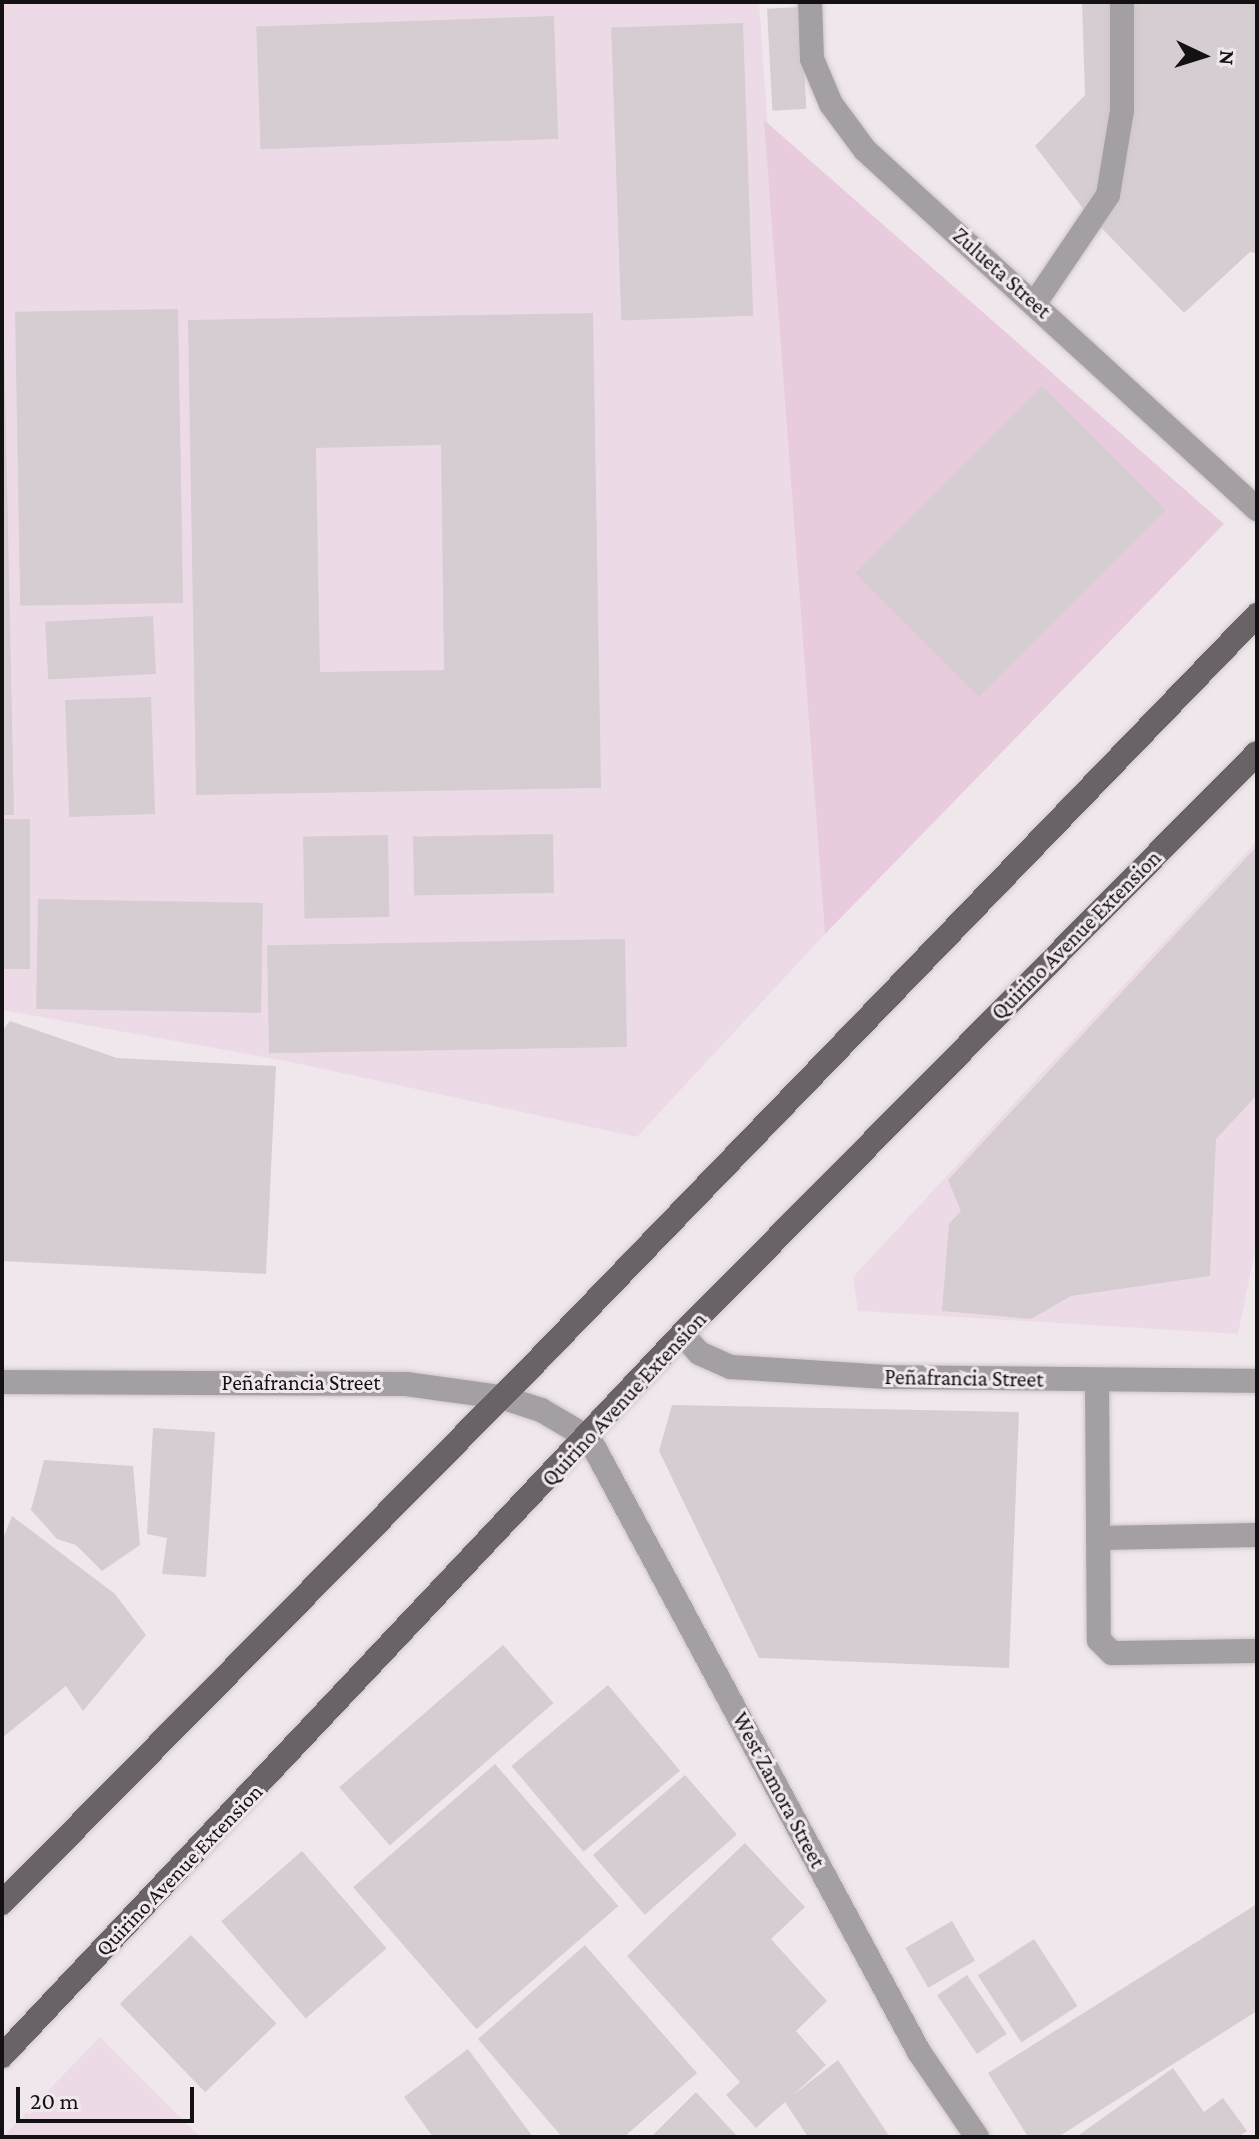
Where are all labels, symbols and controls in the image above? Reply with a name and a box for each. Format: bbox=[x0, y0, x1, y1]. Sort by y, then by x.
north arrow bbox=[1163, 16, 1243, 96]
text: N bbox=[1214, 49, 1240, 66]
street label: Zulueta Street bbox=[947, 222, 1057, 324]
street label: Quirino Avenue Extension bbox=[986, 845, 1166, 1025]
street label: Quirino Avenue Extension bbox=[536, 1306, 712, 1492]
street label: Peñafrancia Street bbox=[884, 1363, 1044, 1393]
street label: Peñafrancia Street bbox=[222, 1370, 380, 1396]
street label: West Zamora Street bbox=[727, 1708, 831, 1872]
street label: Quirino Avenue Extension bbox=[90, 1778, 268, 1962]
scale bar bbox=[20, 2071, 198, 2121]
text: 20 m bbox=[30, 2087, 79, 2114]

